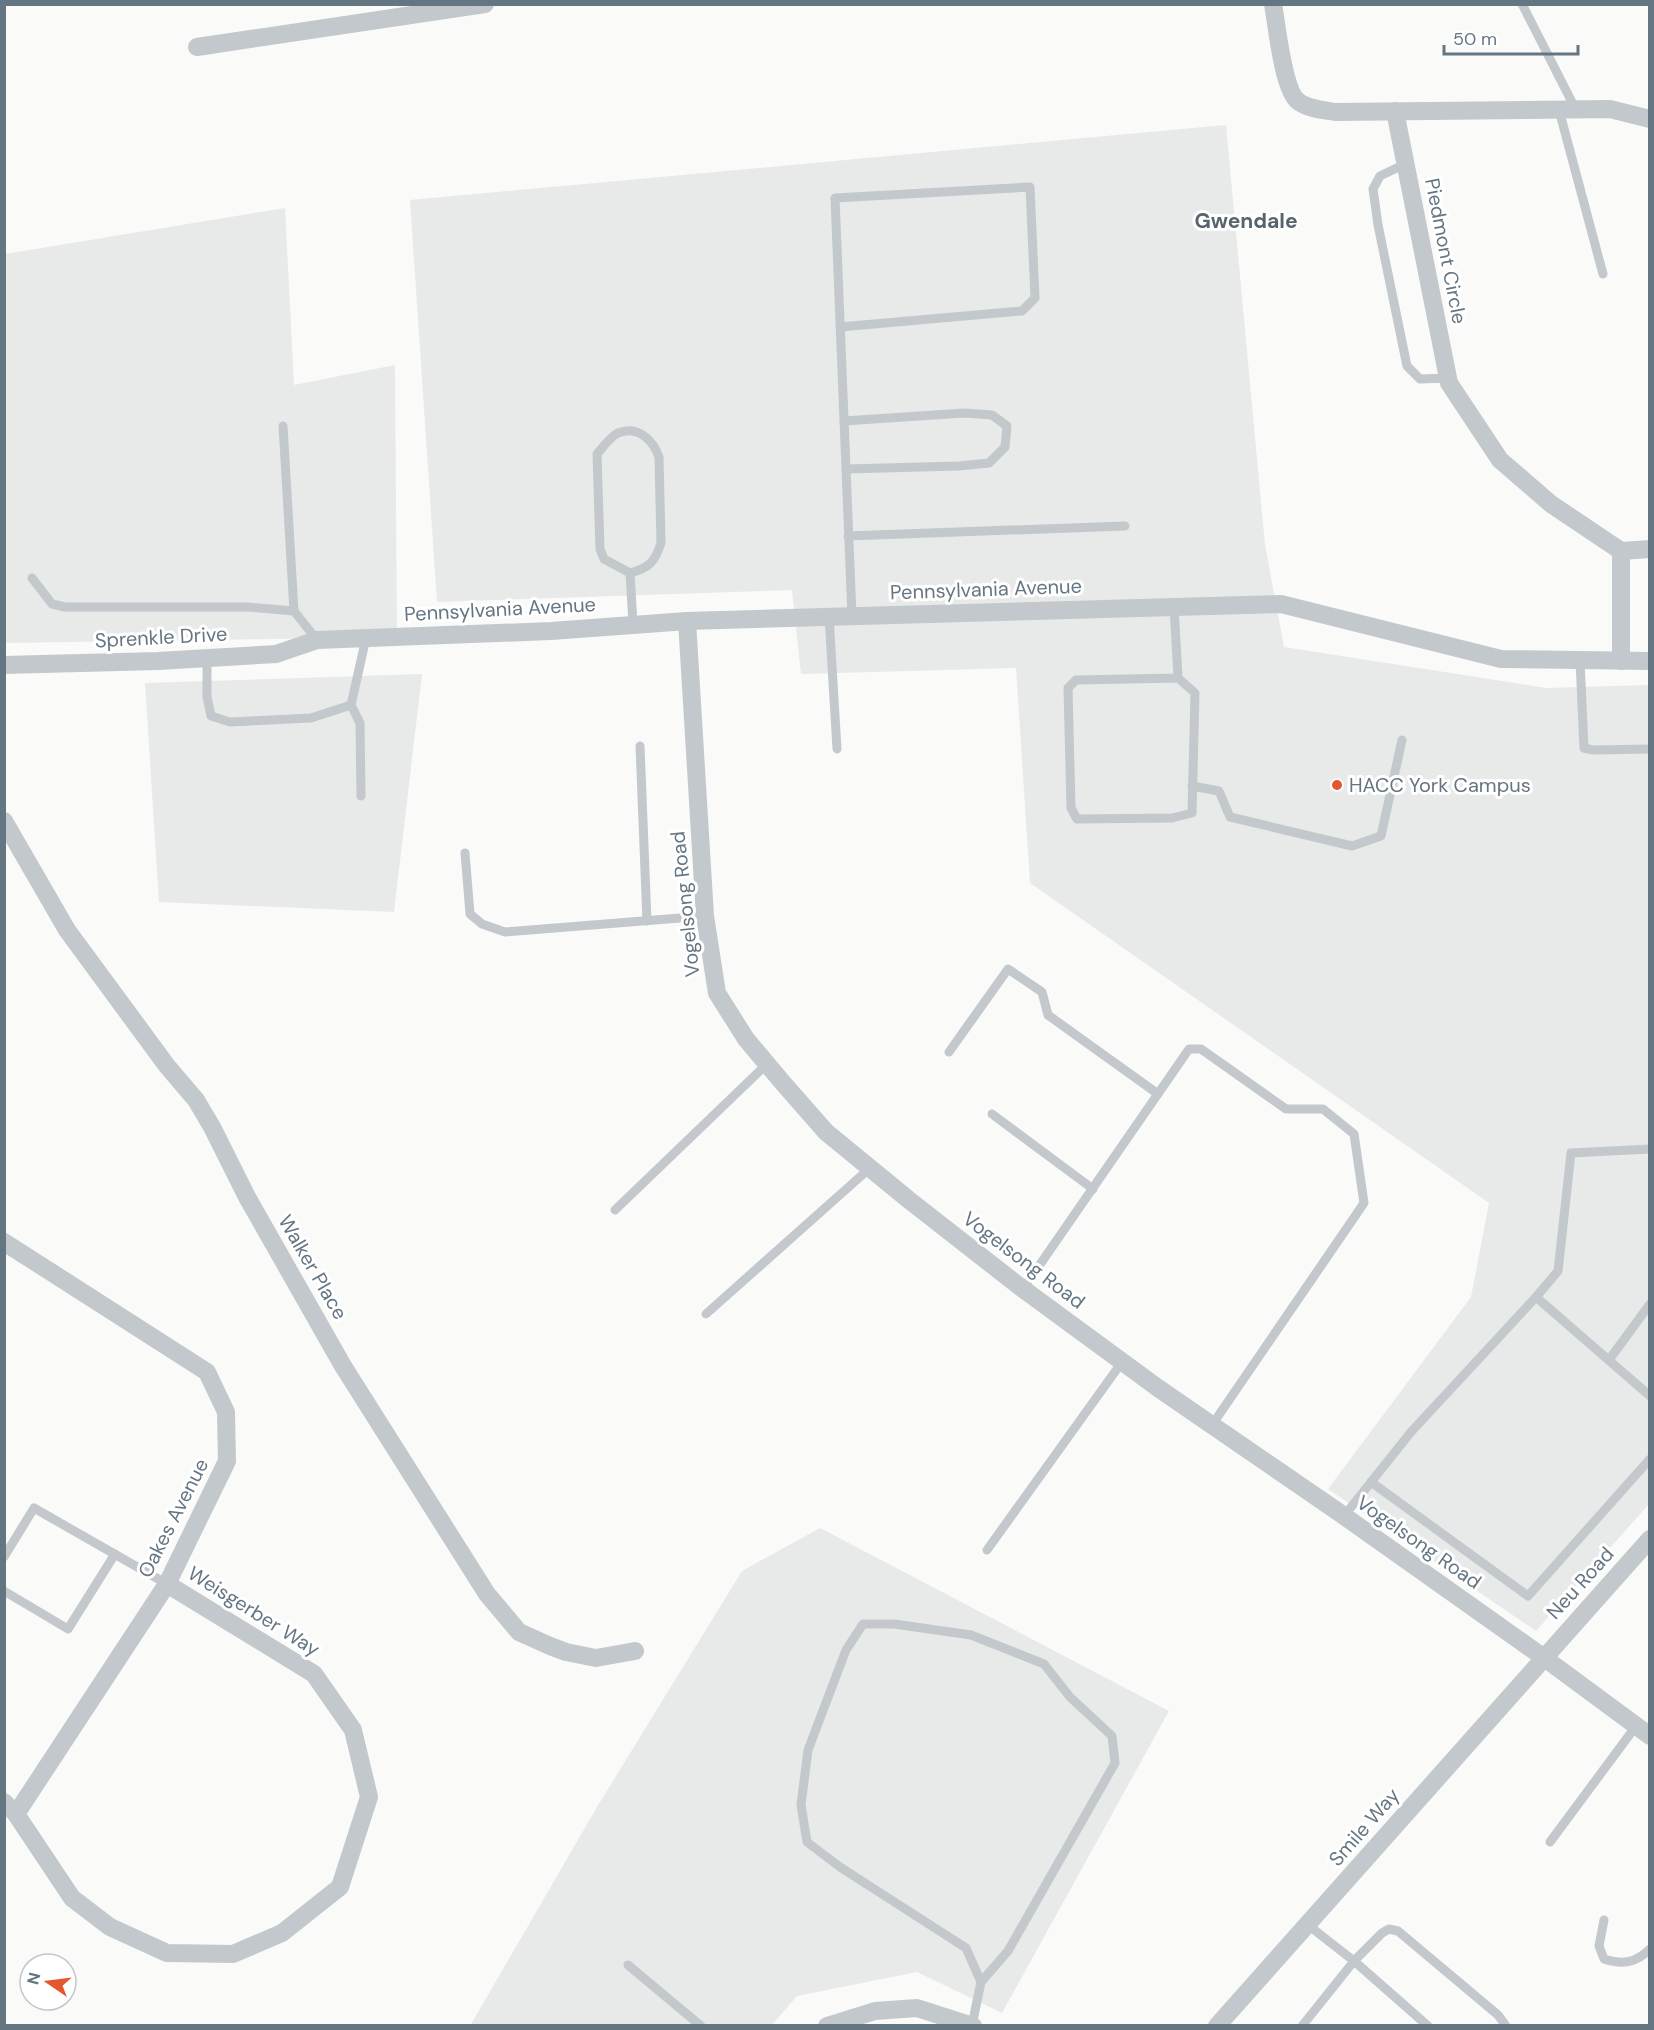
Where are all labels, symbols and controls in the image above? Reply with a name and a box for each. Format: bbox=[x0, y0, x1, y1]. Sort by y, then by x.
scale bar bbox=[1444, 18, 1578, 56]
text: 50 m bbox=[1453, 27, 1497, 51]
street label: Piedmont Circle bbox=[1419, 176, 1473, 326]
district label: Gwendale bbox=[1194, 207, 1298, 235]
street label: Pennsylvania Avenue bbox=[890, 573, 1082, 605]
street label: Pennsylvania Avenue bbox=[403, 591, 597, 627]
street label: Sprenkle Drive bbox=[94, 621, 228, 653]
place label: HACC York Campus bbox=[1349, 772, 1531, 798]
marker: HACC York Campus bbox=[1330, 778, 1344, 792]
street label: Vogelsong Road bbox=[664, 830, 706, 978]
street label: Vogelsong Road bbox=[958, 1206, 1090, 1314]
street label: Walker Place bbox=[273, 1210, 353, 1324]
street label: Oakes Avenue bbox=[132, 1454, 214, 1582]
street label: Vogelsong Road bbox=[1352, 1489, 1486, 1595]
street label: Neu Road bbox=[1541, 1541, 1619, 1625]
street label: Weisgerber Way bbox=[183, 1560, 325, 1662]
street label: Smile Way bbox=[1323, 1782, 1405, 1872]
north arrow bbox=[18, 1952, 78, 2012]
text: N bbox=[22, 1970, 46, 1987]

